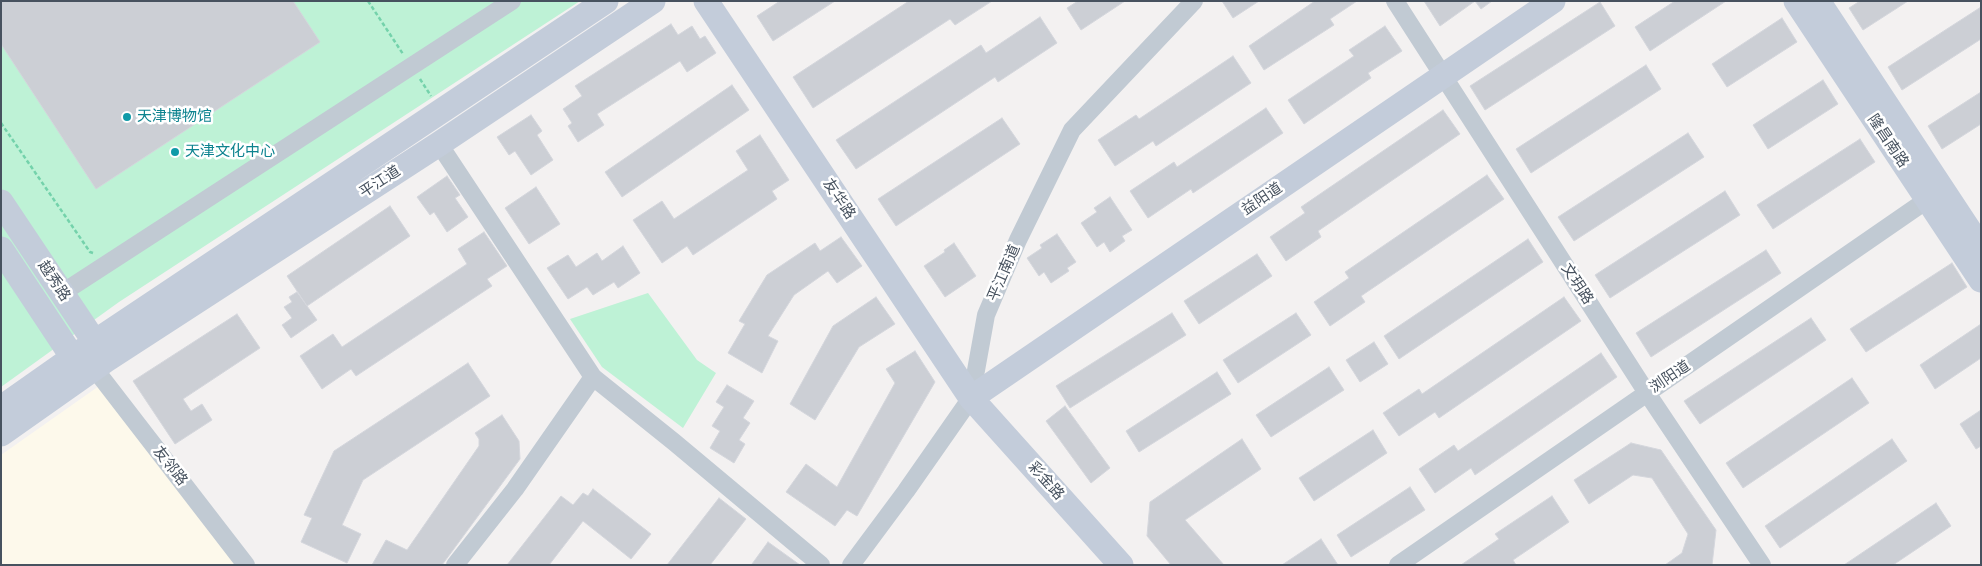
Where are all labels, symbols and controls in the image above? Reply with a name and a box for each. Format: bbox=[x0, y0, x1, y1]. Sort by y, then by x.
place label: 天津博物馆 bbox=[137, 108, 212, 126]
marker: 天津博物馆 bbox=[121, 111, 133, 123]
street label: 隆昌南路 bbox=[1864, 111, 1912, 171]
place label: 天津文化中心 bbox=[185, 143, 275, 161]
marker: 天津文化中心 bbox=[169, 146, 181, 158]
street label: 平江道 bbox=[356, 162, 404, 202]
street label: 友华路 bbox=[819, 175, 859, 223]
street label: 益阳道 bbox=[1238, 179, 1286, 219]
street label: 平江南道 bbox=[984, 242, 1024, 304]
street label: 越秀路 bbox=[34, 257, 74, 305]
street label: 文玥路 bbox=[1557, 260, 1597, 308]
street label: 浏阳道 bbox=[1646, 357, 1694, 397]
street label: 友邻路 bbox=[149, 443, 191, 489]
street label: 彩金路 bbox=[1024, 458, 1068, 504]

